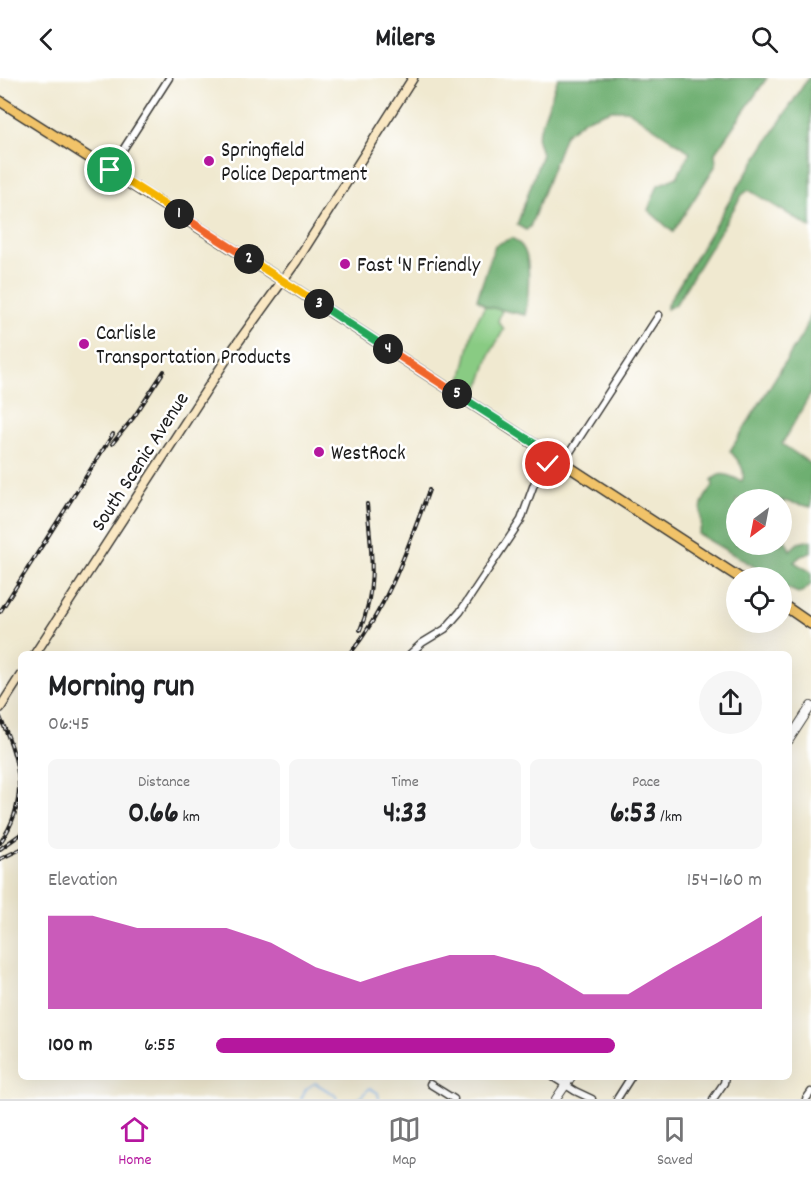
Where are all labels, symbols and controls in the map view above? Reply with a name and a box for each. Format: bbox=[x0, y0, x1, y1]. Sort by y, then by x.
text: Milers bbox=[375, 20, 436, 59]
icon: back bbox=[30, 23, 63, 56]
icon: search bbox=[748, 23, 781, 56]
place label: Springfield Police Department bbox=[221, 137, 368, 191]
pin bbox=[84, 144, 135, 195]
icon: arrive bbox=[93, 153, 126, 186]
marker: Springfield Police Department bbox=[202, 154, 216, 168]
pin: 1 bbox=[164, 199, 194, 229]
text: 1 bbox=[177, 202, 181, 225]
pin: 2 bbox=[234, 244, 264, 274]
text: 2 bbox=[246, 247, 253, 270]
place label: Fast 'N Friendly bbox=[357, 252, 481, 282]
marker: Fast 'N Friendly bbox=[338, 257, 352, 271]
pin: 3 bbox=[304, 289, 334, 319]
text: 3 bbox=[315, 292, 323, 315]
place label: Carlisle Transportation Products bbox=[96, 320, 291, 374]
pin: 4 bbox=[373, 334, 403, 364]
marker: Carlisle Transportation Products bbox=[77, 337, 91, 351]
text: 4 bbox=[385, 337, 391, 360]
pin: 5 bbox=[442, 379, 472, 409]
text: 5 bbox=[453, 382, 461, 405]
street label: South Scenic Avenue bbox=[85, 387, 198, 538]
pin bbox=[522, 438, 573, 489]
place label: WestRock bbox=[331, 440, 406, 470]
marker: WestRock bbox=[312, 445, 326, 459]
icon: check bbox=[531, 447, 564, 480]
north arrow bbox=[726, 489, 792, 555]
map controls bbox=[726, 489, 792, 633]
button: locate bbox=[726, 567, 792, 633]
text: Morning run bbox=[48, 665, 195, 712]
button: share bbox=[699, 671, 762, 734]
text: 06:45 bbox=[48, 711, 90, 739]
text: Distance bbox=[138, 771, 190, 794]
text: Time bbox=[391, 771, 419, 794]
text: Pace bbox=[632, 771, 660, 794]
text: 0.66 bbox=[128, 794, 179, 837]
text: 4:33 bbox=[383, 794, 427, 837]
text: 6:53 bbox=[610, 794, 657, 837]
text: km bbox=[179, 806, 200, 829]
text: /km bbox=[657, 806, 682, 829]
text: Elevation bbox=[48, 867, 118, 895]
text: 154–160 m bbox=[687, 867, 762, 895]
text: 100 m bbox=[48, 1032, 93, 1060]
text: 6:55 bbox=[144, 1032, 176, 1060]
tab: Home bbox=[118, 1113, 152, 1172]
tab: Map bbox=[388, 1113, 421, 1172]
tab: Saved bbox=[657, 1113, 693, 1172]

